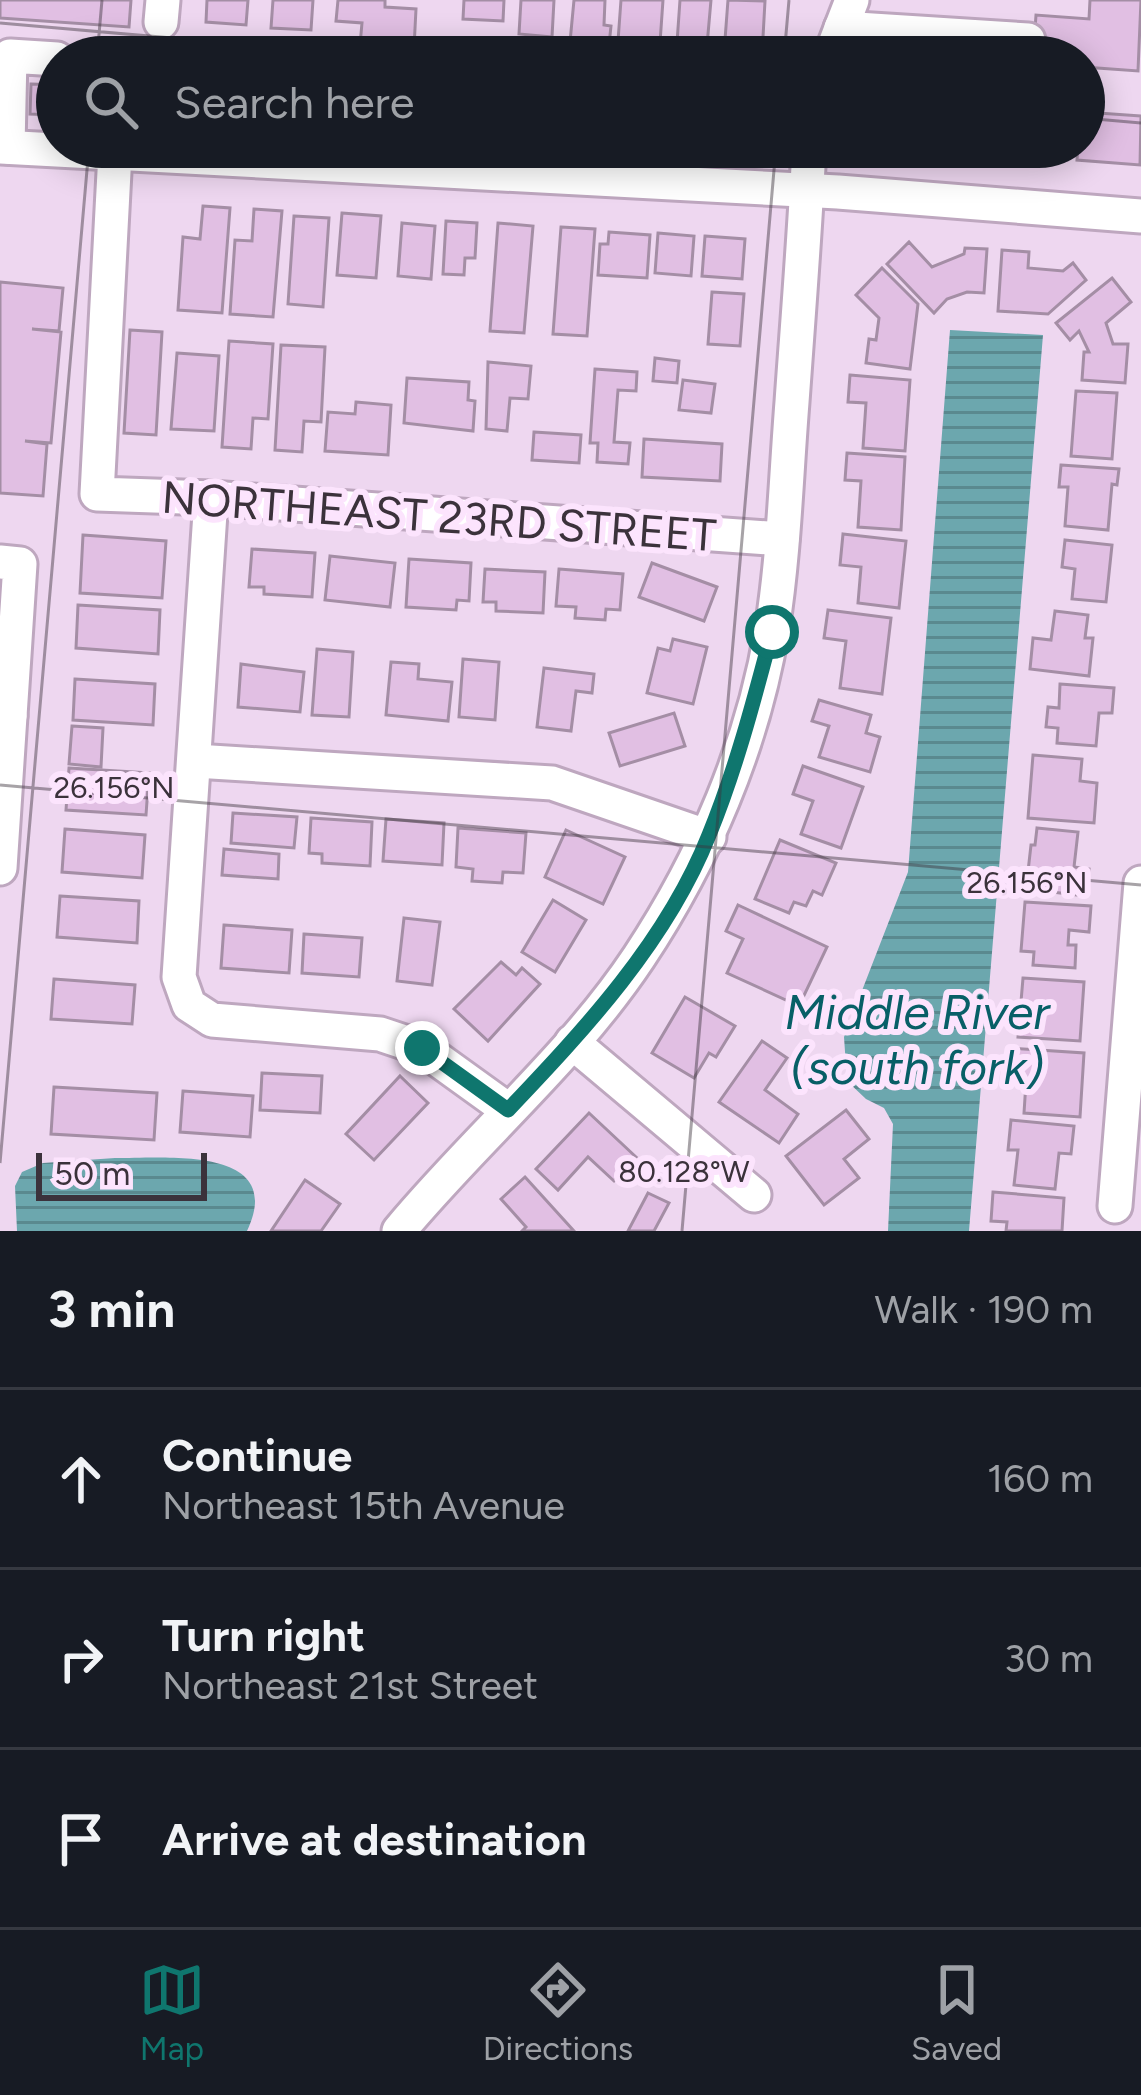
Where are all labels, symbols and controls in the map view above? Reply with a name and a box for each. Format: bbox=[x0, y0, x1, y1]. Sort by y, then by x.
search box bbox=[36, 36, 1105, 168]
icon: search bbox=[78, 69, 144, 135]
text: Search here bbox=[174, 75, 414, 129]
street label: NORTHEAST 23RD STREET bbox=[160, 470, 718, 562]
route start bbox=[745, 605, 799, 659]
text: 26.156°N bbox=[54, 769, 174, 806]
text: 26.156°N bbox=[967, 864, 1087, 901]
water label: Middle River (south fork) bbox=[784, 983, 1051, 1096]
route end bbox=[395, 1021, 449, 1075]
scale bar bbox=[36, 1147, 207, 1200]
text: 80.128°W bbox=[618, 1153, 750, 1190]
text: 50 m bbox=[54, 1154, 130, 1193]
text: 3 min bbox=[48, 1279, 175, 1340]
text: Walk · 190 m bbox=[875, 1286, 1093, 1333]
text: Continue bbox=[162, 1428, 352, 1482]
icon: ahead bbox=[48, 1446, 114, 1512]
text: 160 m bbox=[987, 1455, 1093, 1502]
text: Northeast 15th Avenue bbox=[162, 1482, 565, 1529]
text: Turn right bbox=[162, 1608, 365, 1662]
icon: right bbox=[48, 1626, 114, 1692]
text: 30 m bbox=[1004, 1635, 1093, 1682]
text: Northeast 21st Street bbox=[162, 1662, 538, 1709]
icon: arrive bbox=[48, 1806, 114, 1872]
text: Arrive at destination bbox=[162, 1812, 586, 1866]
tab: Map bbox=[139, 1957, 205, 2068]
tab: Directions bbox=[483, 1957, 633, 2068]
tab: Saved bbox=[911, 1957, 1002, 2068]

